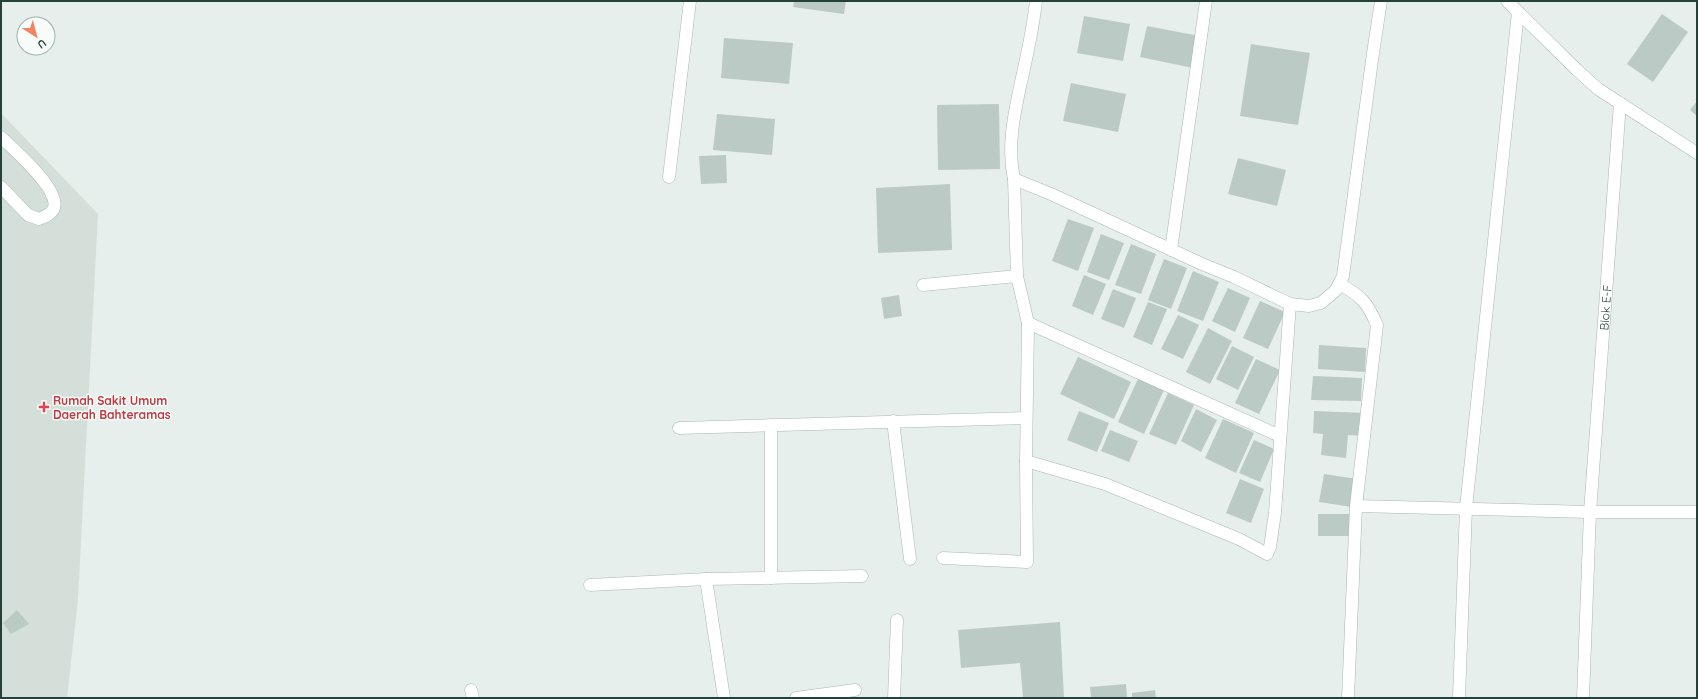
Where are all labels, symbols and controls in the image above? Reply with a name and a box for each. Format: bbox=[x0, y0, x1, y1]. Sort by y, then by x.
north arrow bbox=[16, 16, 56, 56]
text: U bbox=[35, 36, 49, 52]
street label: Blok E-F bbox=[1596, 284, 1614, 331]
place label: Rumah Sakit Umum Daerah Bahteramas bbox=[53, 393, 171, 422]
marker: Rumah Sakit Umum Daerah Bahteramas bbox=[38, 401, 50, 413]

